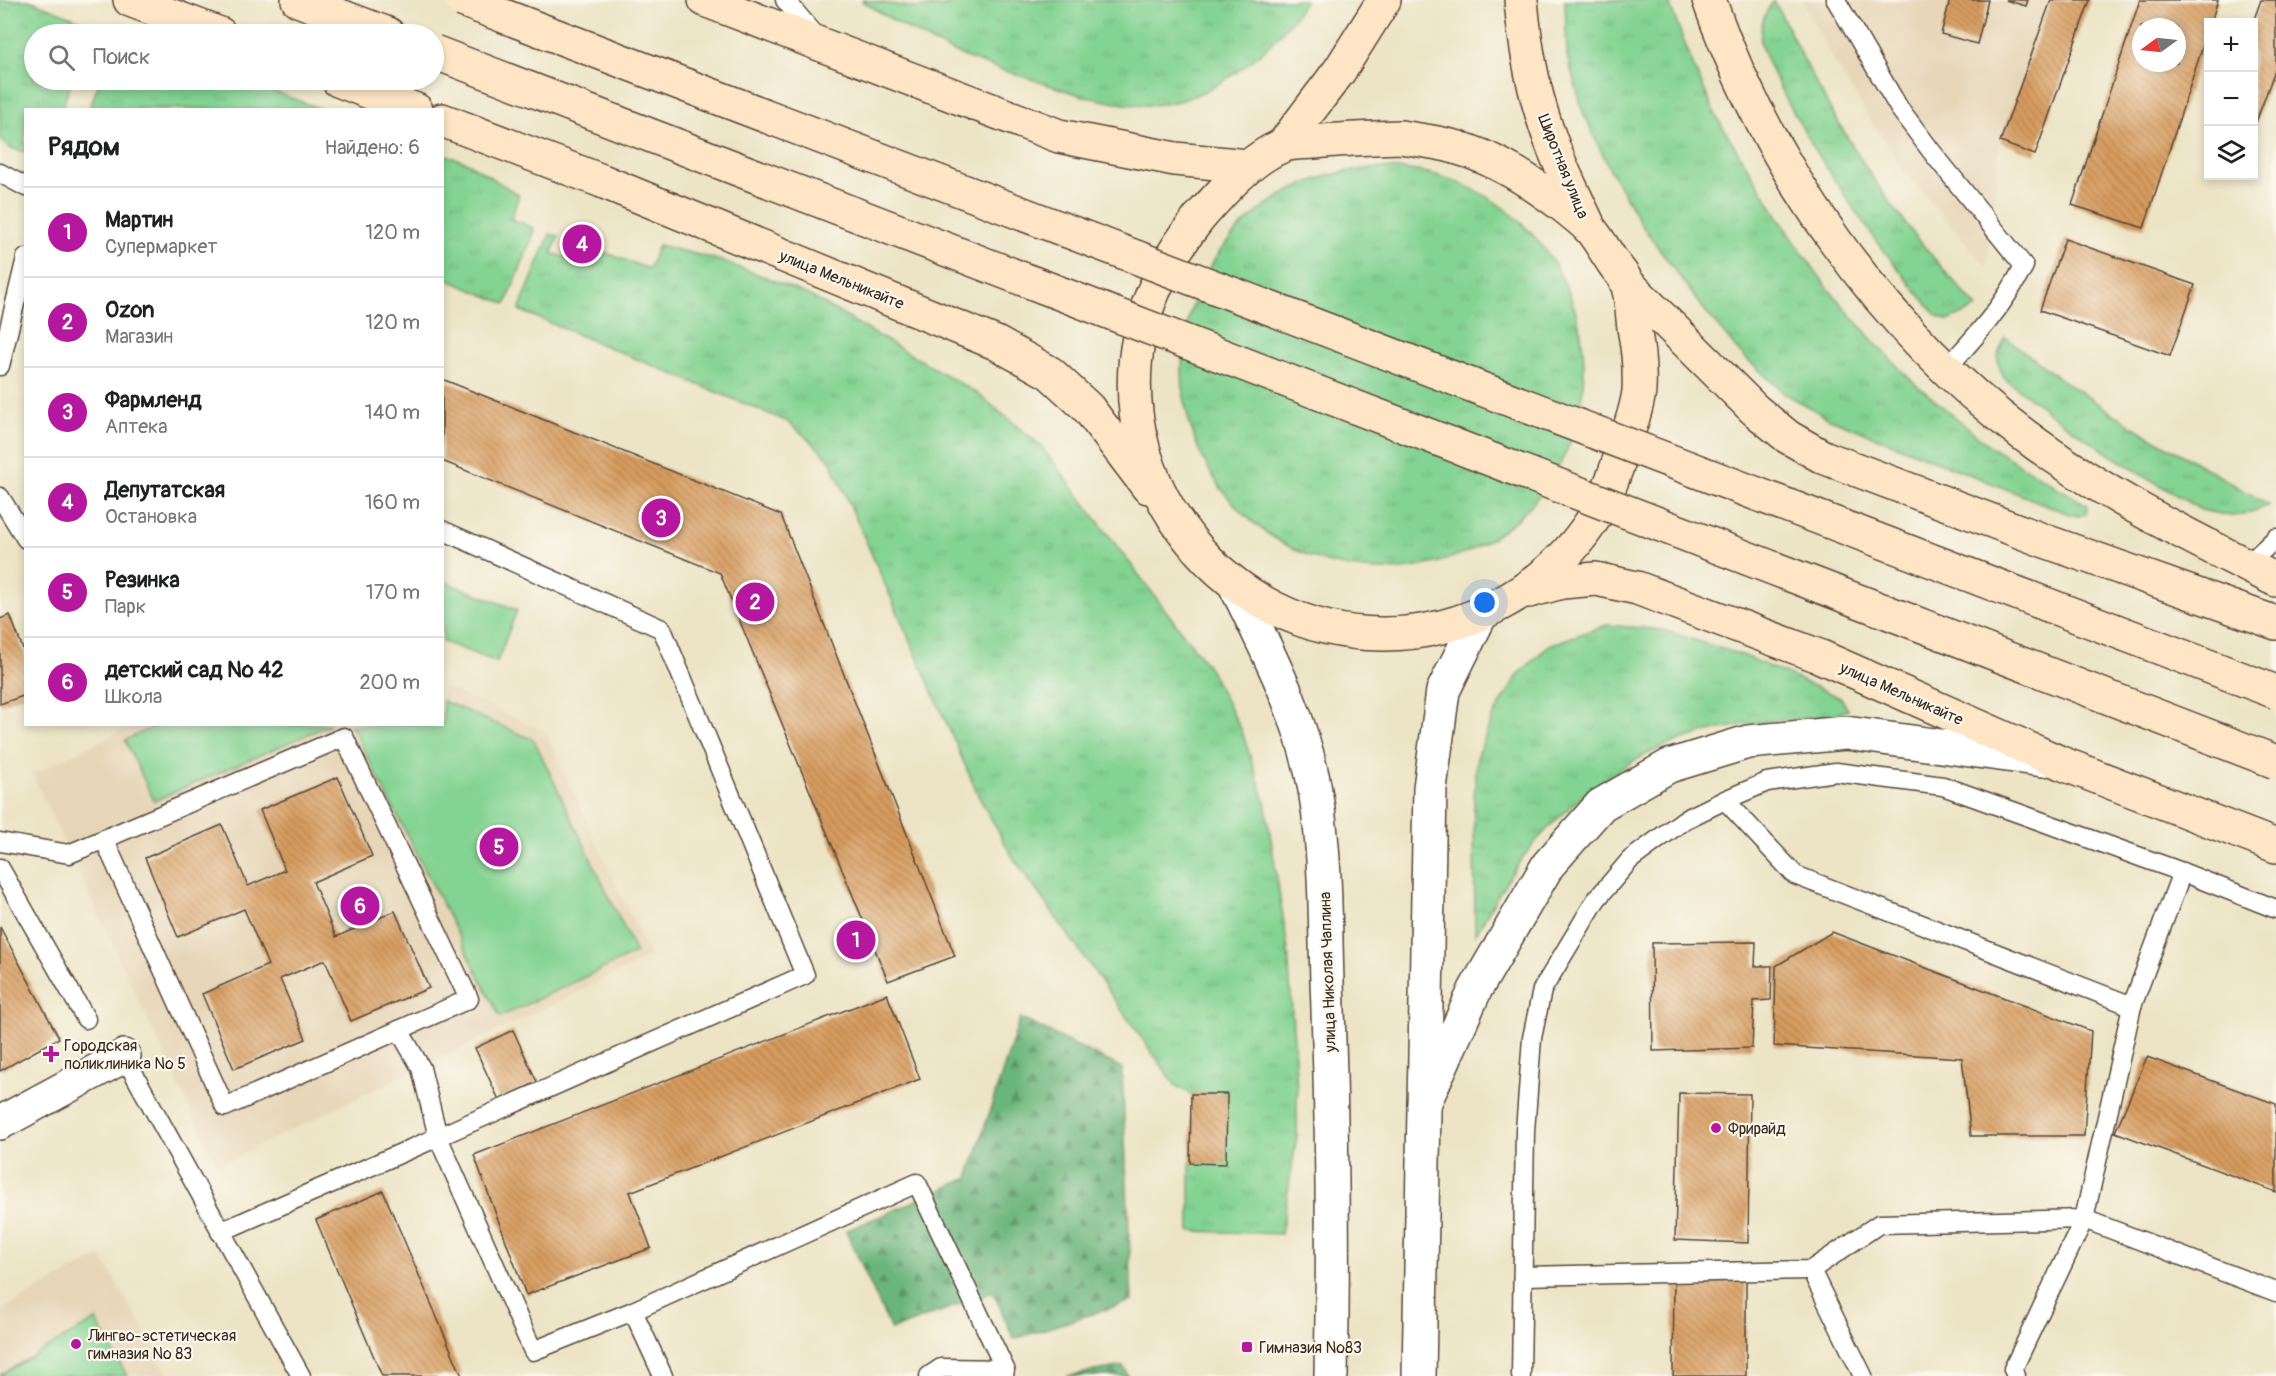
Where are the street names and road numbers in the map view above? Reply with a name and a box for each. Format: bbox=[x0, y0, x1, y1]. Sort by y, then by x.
street label: Широтная улица bbox=[1533, 111, 1593, 221]
street label: улица Мельникайте bbox=[775, 245, 907, 314]
street label: улица Мельникайте bbox=[1836, 657, 1966, 730]
street label: улица Николая Чаплина bbox=[1315, 891, 1341, 1053]

